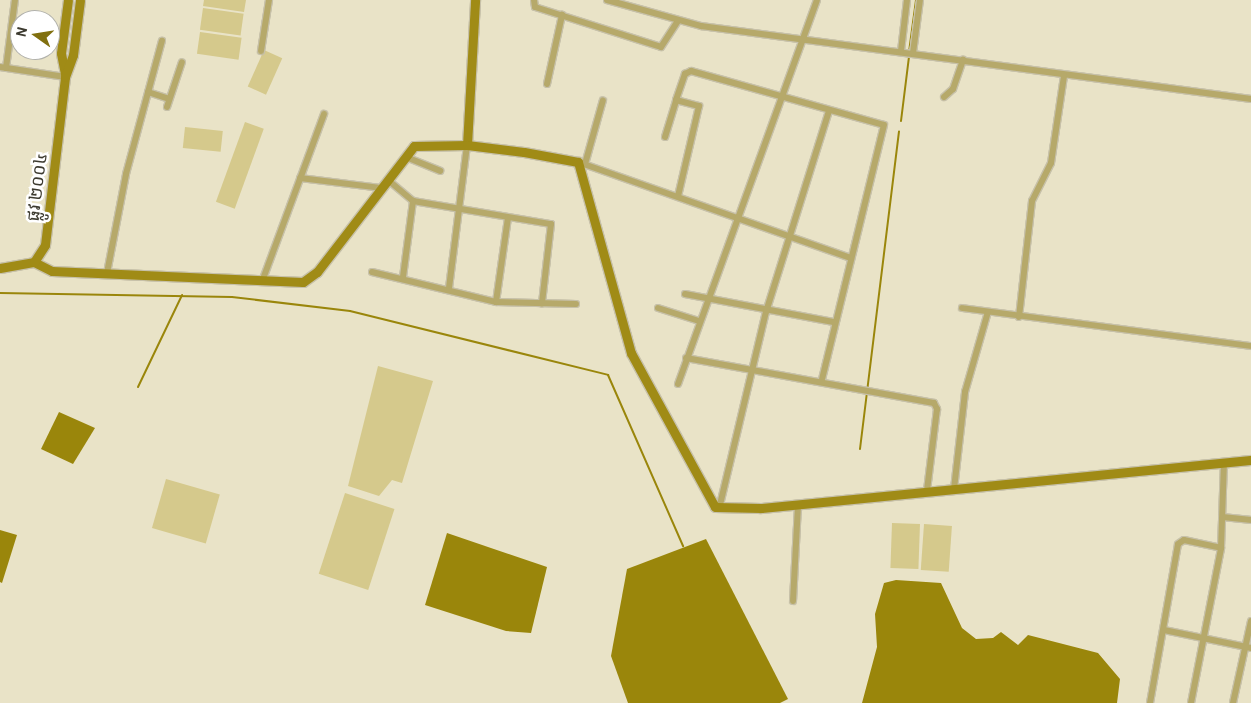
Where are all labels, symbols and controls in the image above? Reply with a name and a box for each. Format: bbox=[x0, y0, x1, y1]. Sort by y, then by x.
north arrow bbox=[10, 10, 60, 60]
text: N bbox=[12, 25, 30, 38]
street label: ផ្លូវ ២០០៤ bbox=[21, 152, 51, 222]

